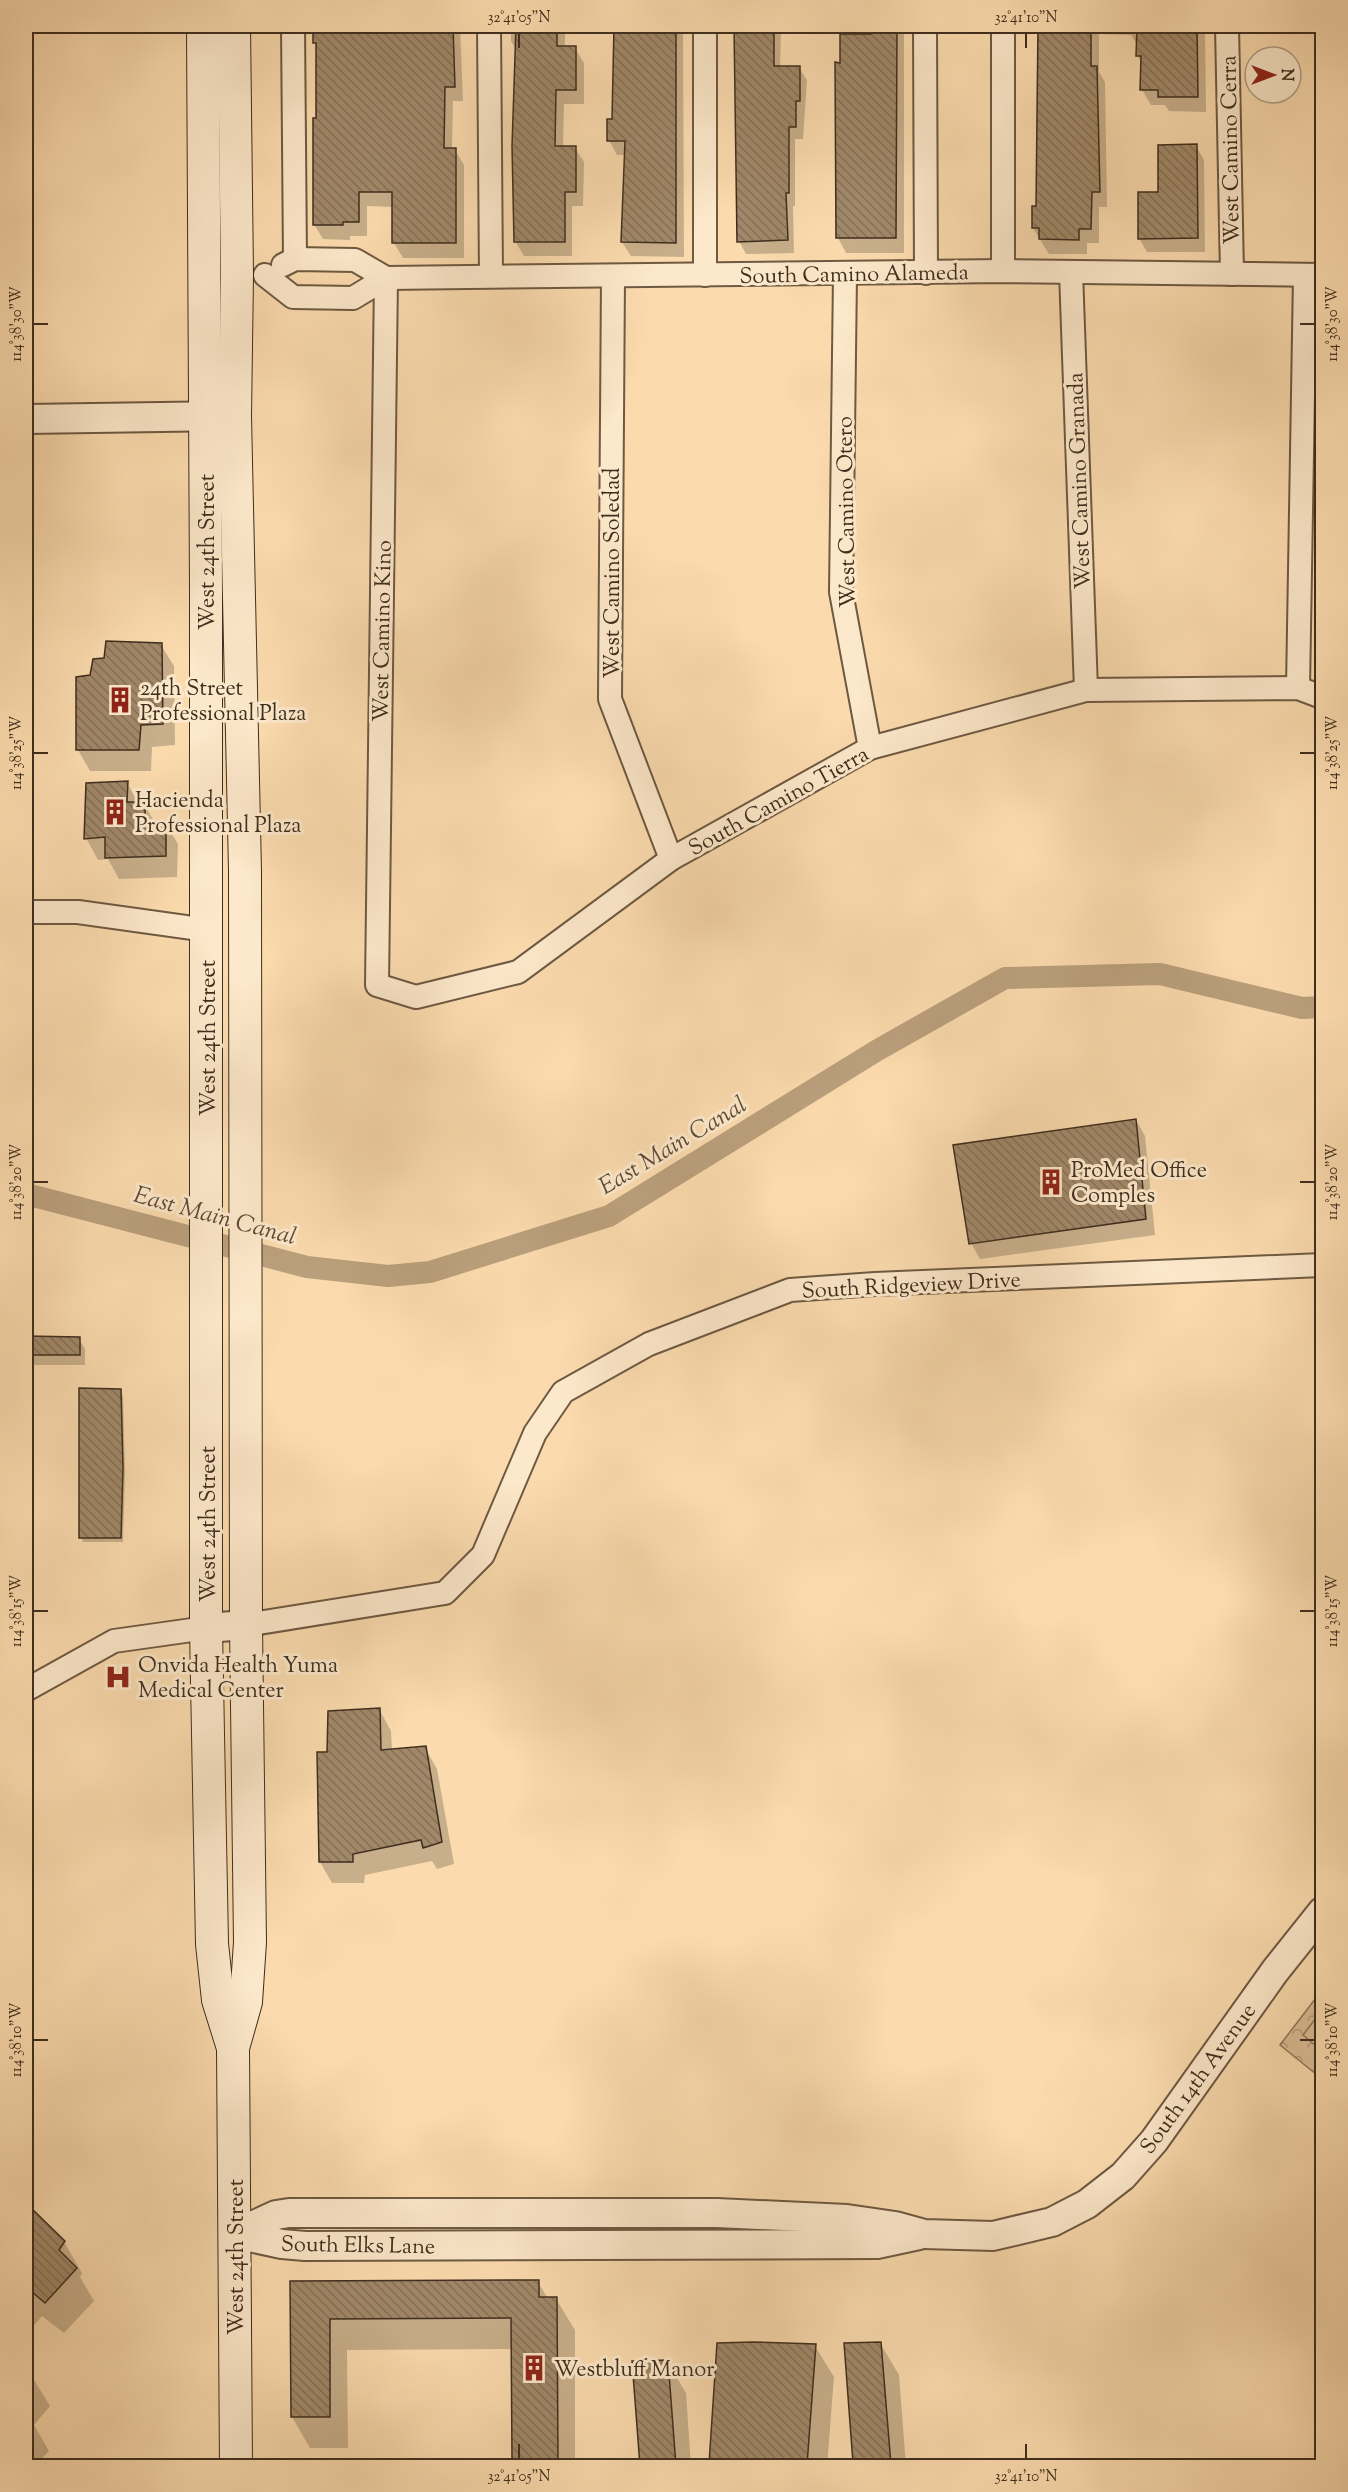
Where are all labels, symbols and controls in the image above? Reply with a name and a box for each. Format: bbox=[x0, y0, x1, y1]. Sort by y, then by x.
text: 32°41'05"N bbox=[488, 8, 550, 29]
text: 32°41'10"N bbox=[994, 8, 1058, 29]
north arrow bbox=[1243, 45, 1303, 105]
street label: West Camino Cerra bbox=[1214, 55, 1250, 245]
text: N bbox=[1274, 69, 1297, 82]
street label: South Camino Alameda bbox=[739, 258, 969, 294]
text: 114°38'30"W bbox=[7, 286, 28, 362]
text: 114°38'30"W bbox=[1323, 286, 1344, 362]
street label: West Camino Granada bbox=[1061, 372, 1101, 590]
street label: West Camino Otero bbox=[830, 416, 866, 608]
street label: West Camino Soledad bbox=[598, 468, 630, 678]
street label: West 24th Street bbox=[193, 473, 225, 630]
street label: West Camino Kino bbox=[366, 540, 402, 722]
place label: 24th Street Professional Plaza bbox=[140, 674, 306, 731]
building icon: 24th Street Professional Plaza bbox=[105, 685, 135, 715]
text: 114°38'25"W bbox=[7, 716, 28, 790]
text: 114°38'25"W bbox=[1323, 716, 1344, 790]
street label: South Camino Tierra bbox=[683, 740, 875, 866]
place label: Hacienda Professional Plaza bbox=[135, 786, 301, 843]
building icon: Hacienda Professional Plaza bbox=[100, 797, 130, 827]
street label: West 24th Street bbox=[194, 959, 226, 1116]
water label: East Main Canal bbox=[593, 1089, 753, 1204]
text: 114°38'20"W bbox=[7, 1143, 28, 1220]
text: 114°38'20"W bbox=[1323, 1143, 1344, 1220]
place label: ProMed Office Comples bbox=[1071, 1156, 1207, 1213]
building icon: ProMed Office Comples bbox=[1036, 1167, 1066, 1197]
water label: East Main Canal bbox=[129, 1179, 300, 1255]
street label: South Ridgeview Drive bbox=[801, 1265, 1021, 1309]
street label: West 24th Street bbox=[194, 1445, 226, 1602]
text: 114°38'15"W bbox=[7, 1574, 28, 1647]
text: 114°38'15"W bbox=[1323, 1574, 1344, 1647]
place label: Onvida Health Yuma Medical Center bbox=[138, 1651, 338, 1708]
hospital icon: Onvida Health Yuma Medical Center bbox=[103, 1662, 133, 1692]
street label: South 14th Avenue bbox=[1134, 1998, 1265, 2162]
text: 114°38'10"W bbox=[7, 2002, 28, 2077]
text: 114°38'10"W bbox=[1323, 2002, 1344, 2077]
street label: West 24th Street bbox=[222, 2178, 254, 2335]
street label: South Elks Lane bbox=[281, 2230, 435, 2264]
building icon: Westbluff Manor bbox=[519, 2353, 549, 2383]
place label: Westbluff Manor bbox=[554, 2355, 714, 2387]
text: 32°41'05"N bbox=[488, 2467, 550, 2488]
text: 32°41'10"N bbox=[994, 2467, 1058, 2488]

